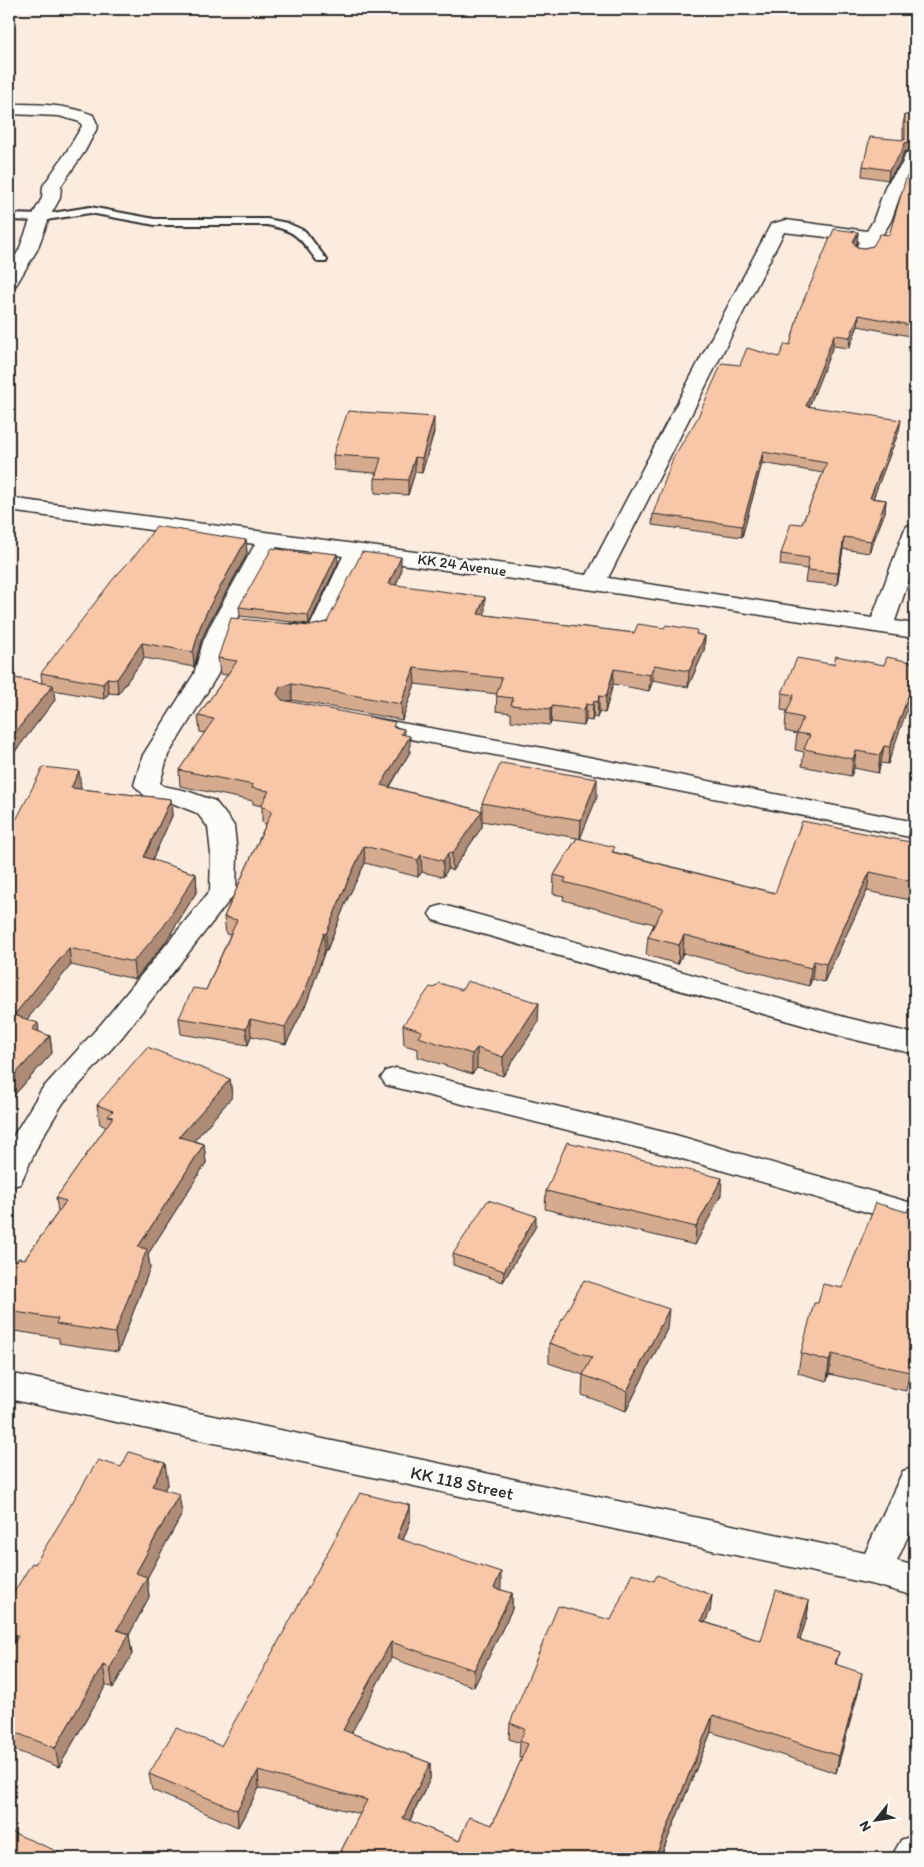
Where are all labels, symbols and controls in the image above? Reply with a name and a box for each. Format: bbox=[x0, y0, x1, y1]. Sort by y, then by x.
street label: KK 24 Avenue bbox=[416, 550, 508, 580]
street label: KK 118 Street bbox=[408, 1461, 516, 1505]
north arrow bbox=[852, 1794, 902, 1844]
text: N bbox=[855, 1818, 875, 1835]

